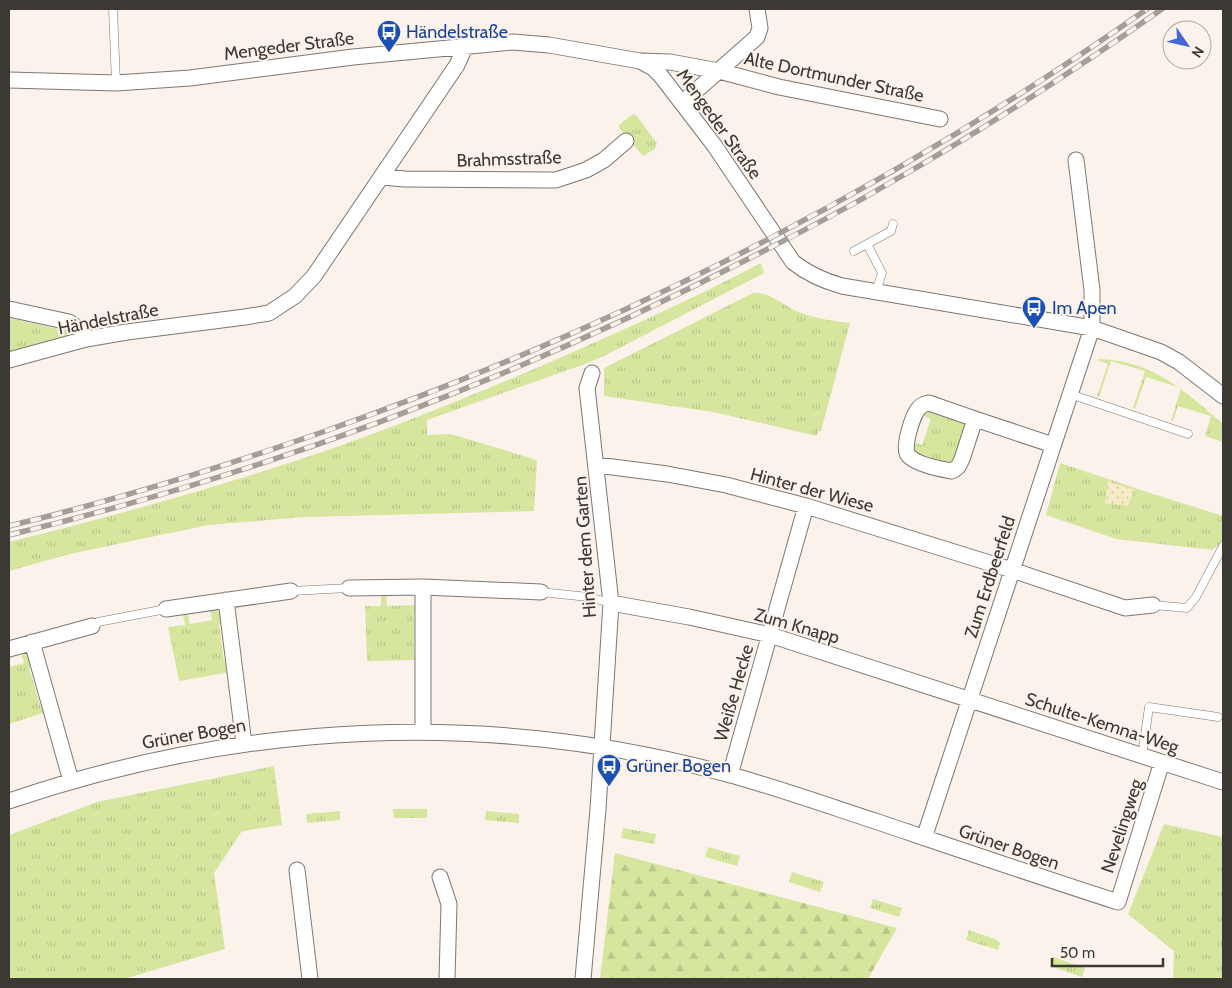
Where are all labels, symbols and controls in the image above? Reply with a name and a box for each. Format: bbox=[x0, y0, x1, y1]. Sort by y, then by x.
bus stop icon: Händelstraße bbox=[376, 19, 402, 53]
north arrow bbox=[1162, 20, 1212, 70]
place label: Händelstraße bbox=[406, 21, 508, 43]
street label: Mengeder Straße bbox=[223, 27, 355, 65]
text: N bbox=[1188, 43, 1208, 61]
street label: Alte Dortmunder Straße bbox=[742, 47, 926, 107]
street label: Mengeder Straße bbox=[672, 65, 766, 183]
street label: Brahmsstraße bbox=[456, 146, 562, 172]
bus stop icon: Im Apen bbox=[1021, 295, 1047, 329]
place label: Im Apen bbox=[1052, 297, 1117, 319]
street label: Händelstraße bbox=[56, 298, 160, 340]
street label: Hinter der Wiese bbox=[748, 463, 876, 517]
street label: Hinter dem Garten bbox=[569, 475, 601, 619]
street label: Zum Erdbeerfeld bbox=[960, 513, 1020, 641]
street label: Zum Knapp bbox=[752, 603, 842, 649]
street label: Weiße Hecke bbox=[710, 642, 758, 744]
street label: Schulte-Kemna-Weg bbox=[1022, 688, 1183, 759]
street label: Grüner Bogen bbox=[140, 714, 248, 754]
bus stop icon: Grüner Bogen bbox=[596, 753, 622, 787]
place label: Grüner Bogen bbox=[626, 755, 731, 777]
street label: Nevelingweg bbox=[1096, 775, 1148, 876]
street label: Grüner Bogen bbox=[956, 820, 1062, 874]
scale bar bbox=[1052, 936, 1163, 968]
text: 50 m bbox=[1060, 944, 1095, 962]

